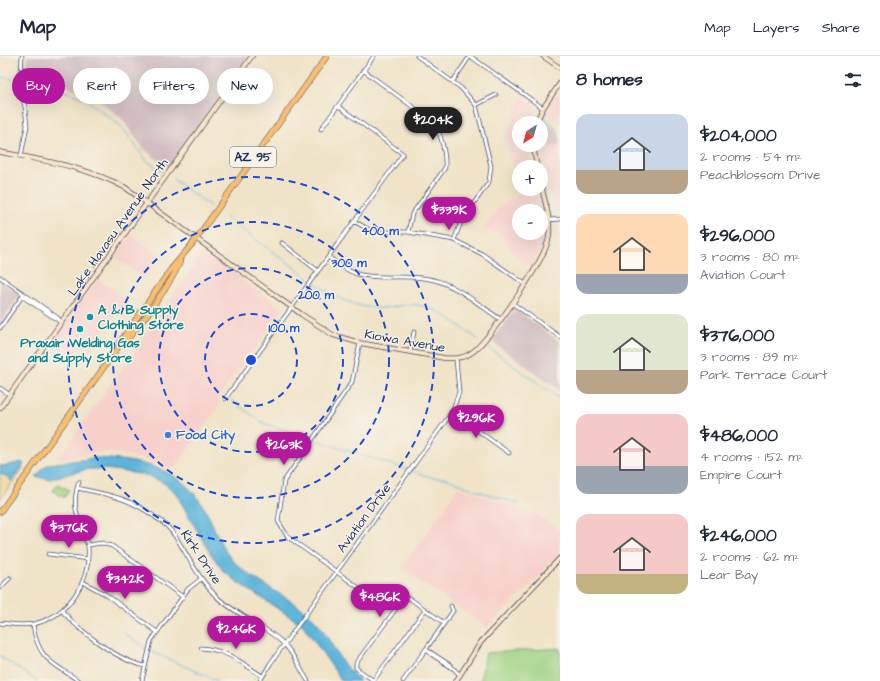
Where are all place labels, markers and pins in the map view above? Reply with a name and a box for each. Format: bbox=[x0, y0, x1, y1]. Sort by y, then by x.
pin: $204K bbox=[405, 107, 461, 141]
pin: $339K bbox=[421, 197, 477, 231]
place label: A & B Supply Clothing Store bbox=[98, 301, 184, 336]
marker: A & B Supply Clothing Store bbox=[85, 312, 95, 322]
marker: Praxair Welding Gas and Supply Store bbox=[75, 324, 85, 334]
place label: Praxair Welding Gas and Supply Store bbox=[20, 334, 140, 368]
centre of rings bbox=[244, 353, 258, 367]
pin: $296K bbox=[448, 405, 504, 439]
place label: Food City bbox=[176, 426, 236, 445]
marker: Food City bbox=[163, 430, 173, 440]
pin: $263K bbox=[256, 432, 312, 466]
pin: $376K bbox=[41, 515, 97, 549]
pin: $342K bbox=[97, 566, 153, 600]
pin: $486K bbox=[352, 584, 408, 618]
pin: $246K bbox=[208, 616, 264, 650]

